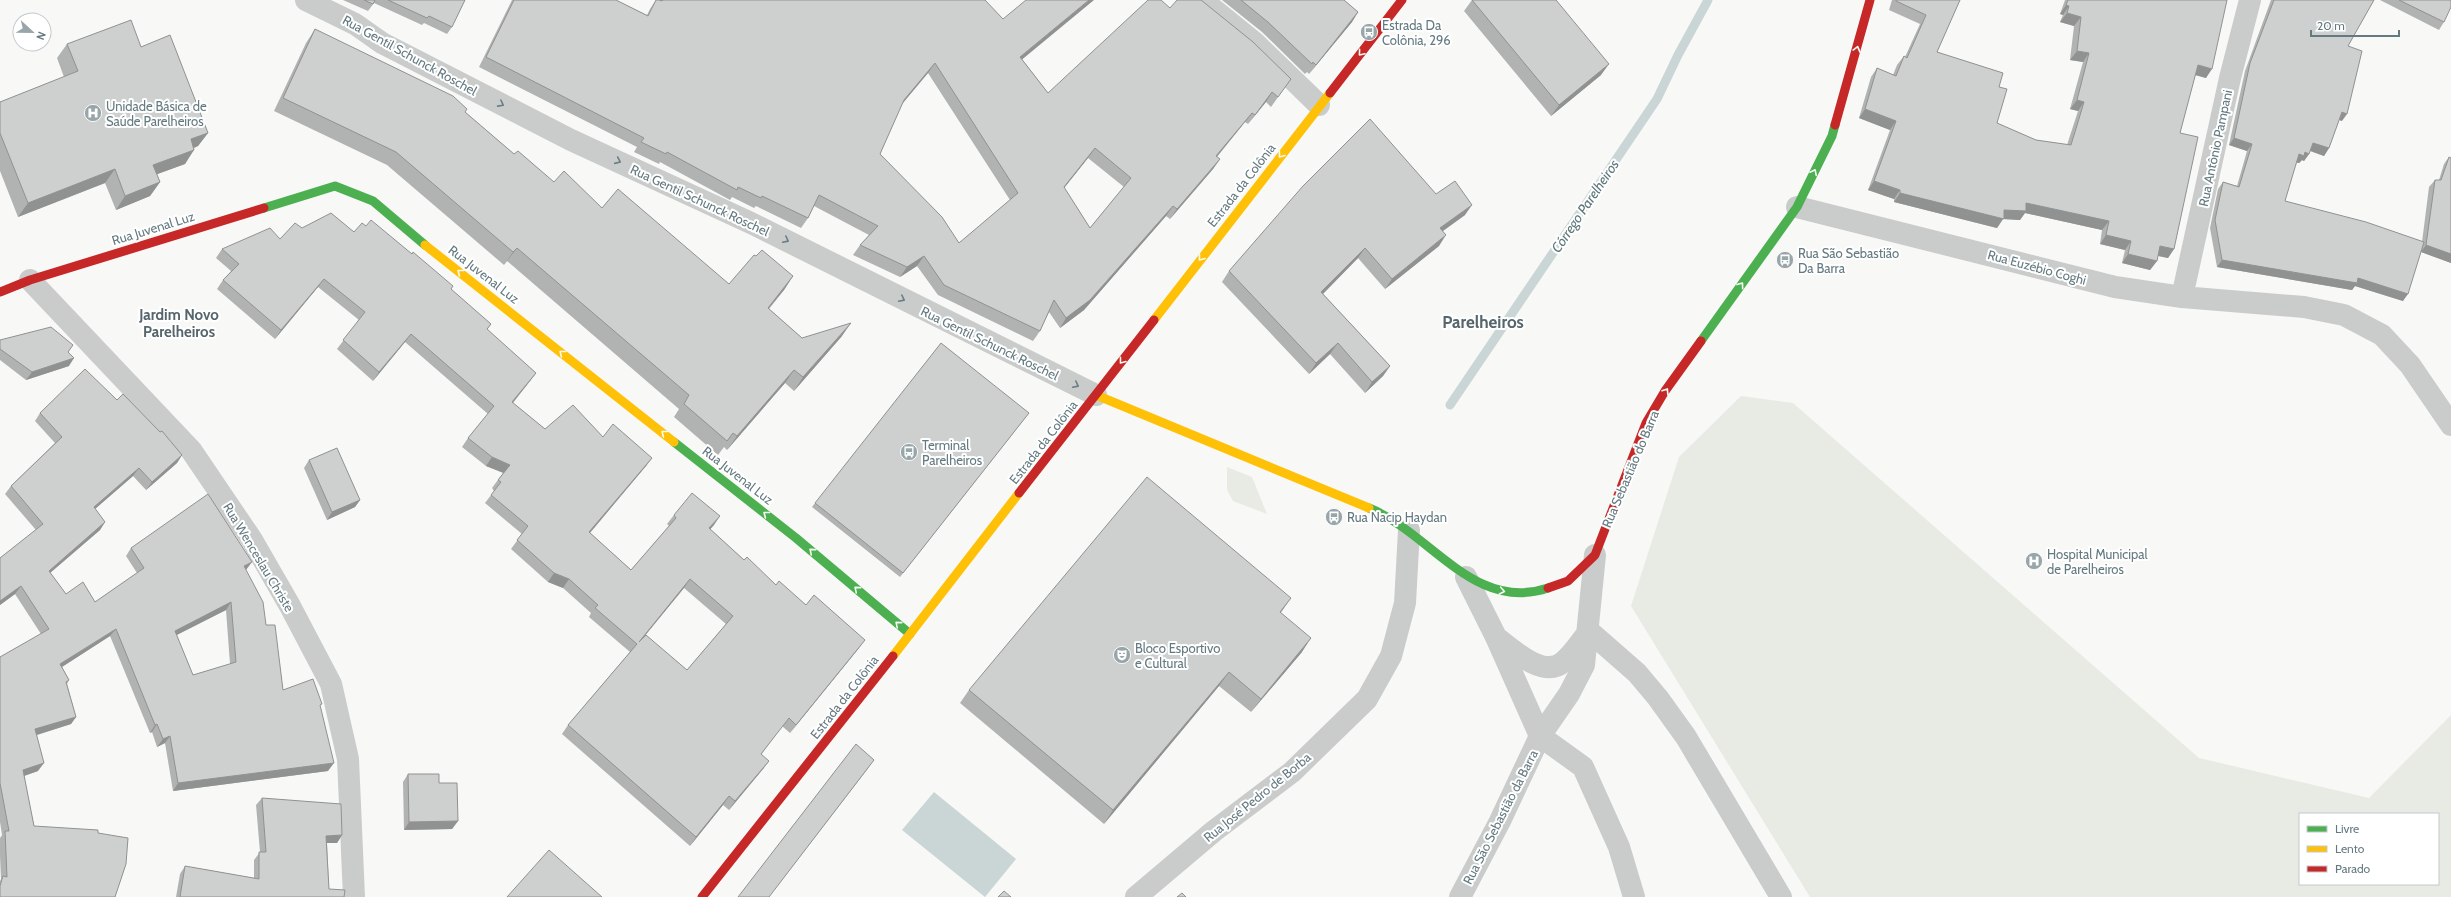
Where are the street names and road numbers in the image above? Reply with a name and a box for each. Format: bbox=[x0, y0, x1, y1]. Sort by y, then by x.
street label: Rua Gentil Schunck Roschel bbox=[340, 11, 480, 99]
street label: Rua Antônio Pampani bbox=[2195, 88, 2235, 208]
street label: Estrada da Colônia bbox=[1204, 140, 1279, 230]
street label: Rua Gentil Schunck Roschel bbox=[628, 161, 772, 239]
street label: Rua Juvenal Luz bbox=[110, 208, 196, 248]
street label: Rua Juvenal Luz bbox=[445, 241, 523, 307]
street label: Rua Euzébio Coghi bbox=[1986, 246, 2088, 288]
street label: Rua Gentil Schunck Roschel bbox=[918, 303, 1062, 383]
street label: Estrada da Colônia bbox=[1006, 397, 1081, 487]
street label: Rua Sebastião do Barra bbox=[1598, 407, 1662, 530]
street label: Rua Juvenal Luz bbox=[699, 442, 777, 508]
street label: Rua Wenceslau Christe bbox=[220, 499, 298, 615]
street label: Estrada da Colônia bbox=[807, 652, 882, 742]
street label: Rua São Sebastião da Barra bbox=[1459, 746, 1541, 887]
street label: Rua José Pedro de Borba bbox=[1200, 748, 1314, 845]

